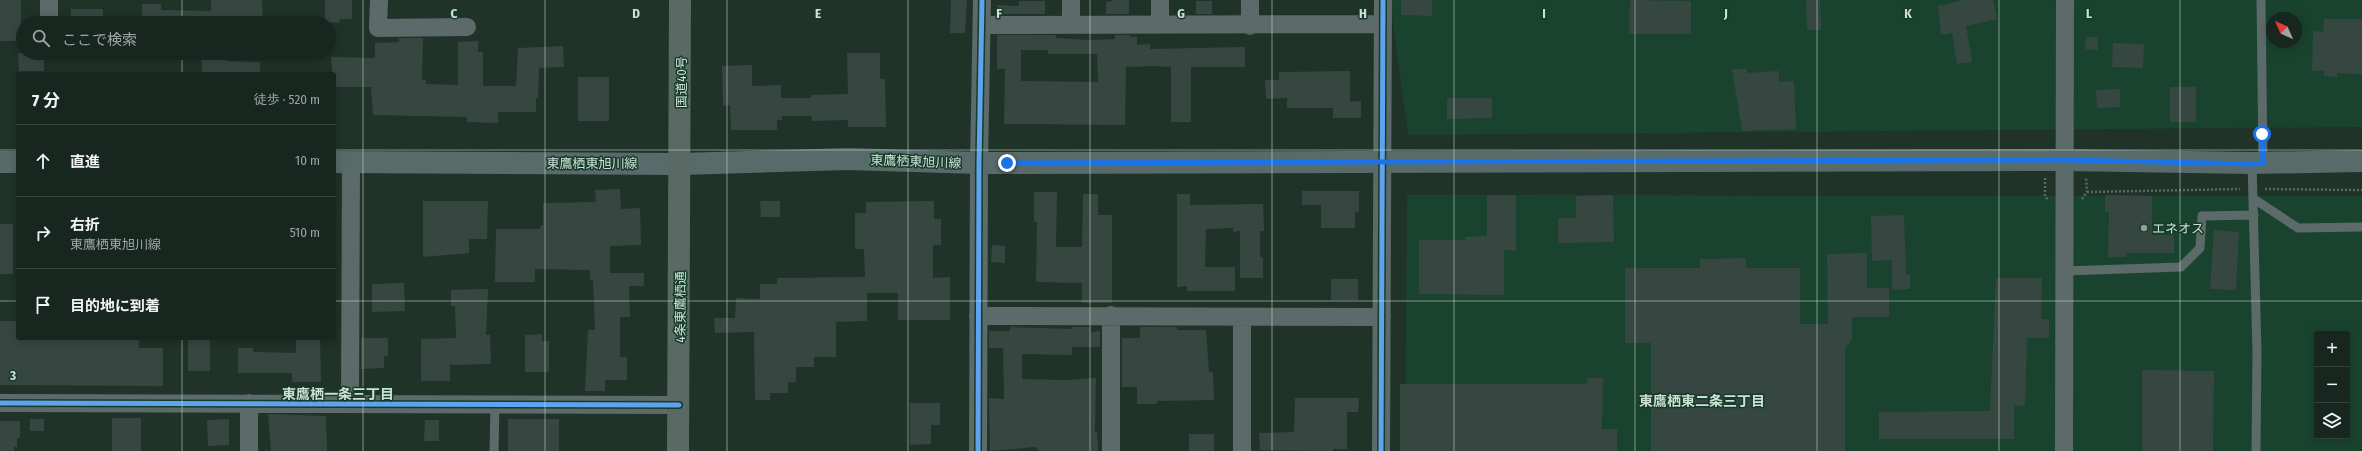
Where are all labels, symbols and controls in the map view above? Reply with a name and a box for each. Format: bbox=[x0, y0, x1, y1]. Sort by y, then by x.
text: C bbox=[451, 6, 458, 21]
text: D bbox=[632, 6, 640, 21]
text: E bbox=[815, 6, 821, 21]
text: F bbox=[996, 6, 1002, 21]
text: G bbox=[1177, 6, 1185, 21]
text: H bbox=[1359, 6, 1367, 21]
text: I bbox=[1542, 6, 1546, 21]
text: J bbox=[1723, 6, 1728, 21]
text: K bbox=[1904, 6, 1912, 21]
text: L bbox=[2086, 6, 2092, 21]
north arrow bbox=[2266, 12, 2302, 48]
search box bbox=[16, 16, 336, 60]
icon: search bbox=[30, 27, 52, 49]
text: ここで検索 bbox=[62, 31, 137, 49]
street label: 国道40号 bbox=[674, 56, 689, 108]
text: 7 分 bbox=[32, 90, 60, 111]
text: 徒歩 · 520 m bbox=[254, 92, 320, 107]
route start bbox=[2253, 125, 2271, 143]
icon: ahead bbox=[32, 150, 54, 172]
street label: 東鷹栖東旭川線 bbox=[870, 152, 962, 171]
text: 直進 bbox=[70, 153, 100, 171]
text: 10 m bbox=[295, 153, 320, 168]
route end bbox=[998, 154, 1016, 172]
street label: 東鷹栖東旭川線 bbox=[546, 156, 638, 171]
text: 右折 bbox=[70, 216, 100, 234]
place label: エネオス bbox=[2152, 221, 2204, 236]
icon: right bbox=[32, 222, 54, 244]
marker: エネオス bbox=[2139, 223, 2149, 233]
text: 510 m bbox=[290, 225, 320, 240]
text: 東鷹栖東旭川線 bbox=[70, 237, 161, 252]
street label: 4条東鷹栖通 bbox=[673, 271, 688, 343]
icon: arrive bbox=[32, 294, 54, 316]
text: 目的地に到着 bbox=[70, 297, 160, 315]
map controls bbox=[2314, 331, 2350, 439]
button: + bbox=[2314, 331, 2350, 367]
button: − bbox=[2314, 367, 2350, 403]
text: 3 bbox=[9, 368, 16, 383]
district label: 東鷹栖一条三丁目 bbox=[282, 386, 394, 403]
district label: 東鷹栖東二条三丁目 bbox=[1639, 393, 1765, 410]
button: layers bbox=[2314, 403, 2350, 439]

